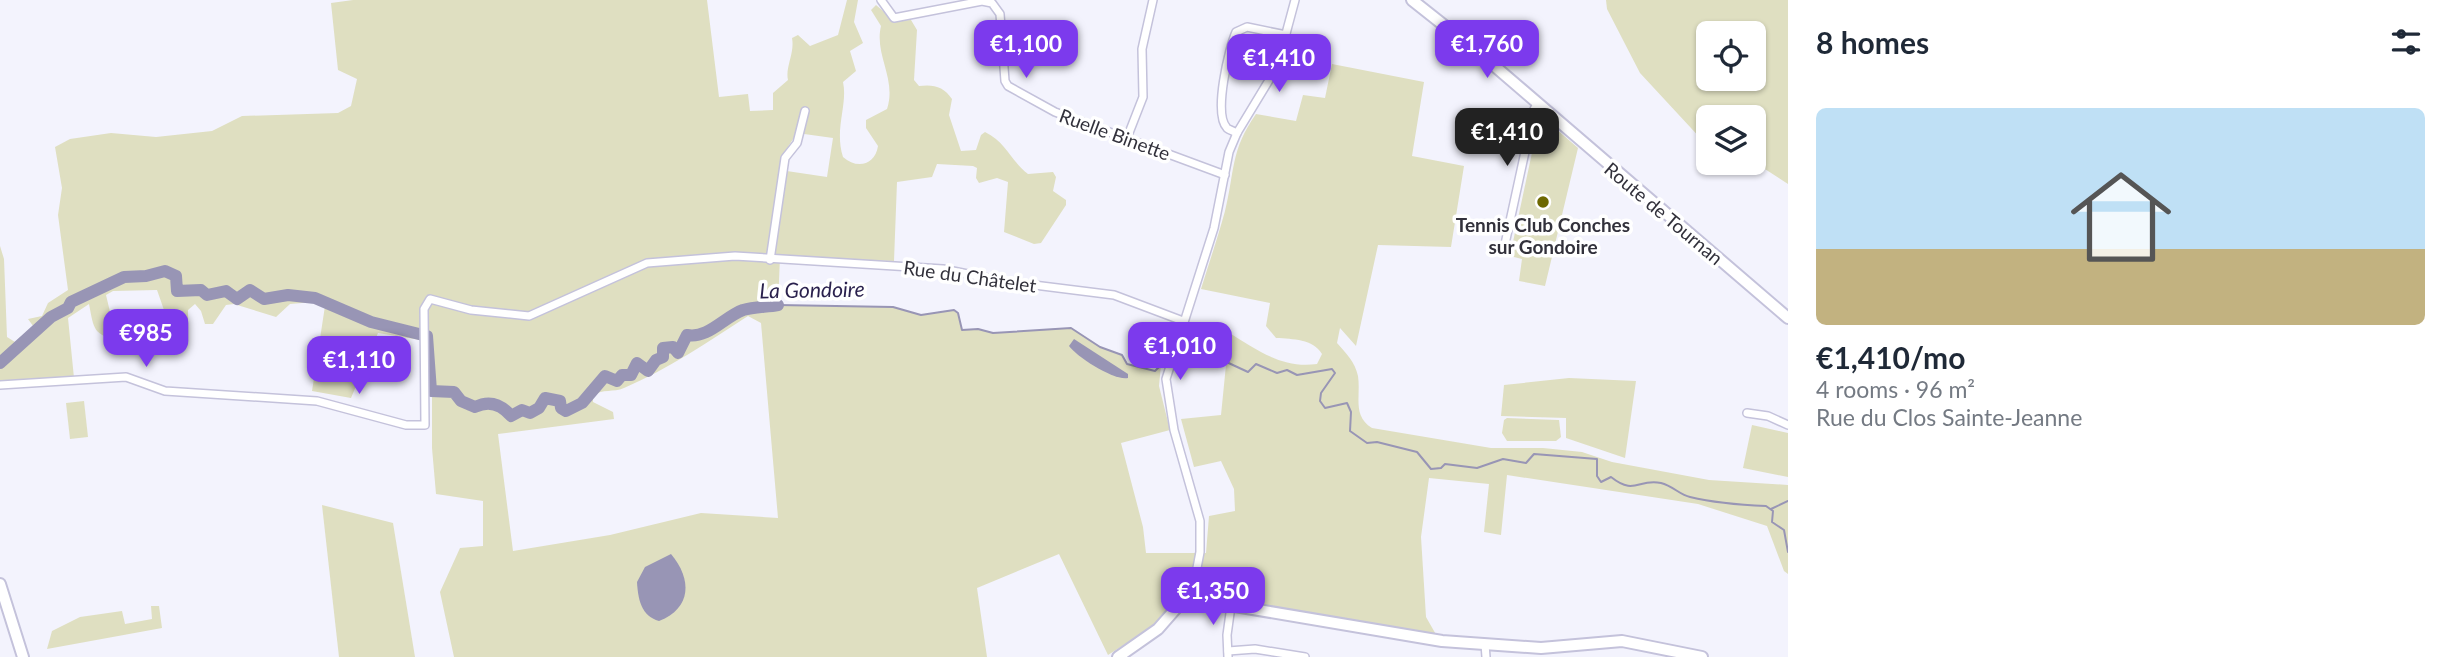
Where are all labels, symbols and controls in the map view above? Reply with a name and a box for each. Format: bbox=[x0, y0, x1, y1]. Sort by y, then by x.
pin: €1,100 bbox=[969, 20, 1083, 80]
pin: €1,760 bbox=[1430, 20, 1544, 80]
map controls bbox=[1696, 21, 1766, 175]
button: locate bbox=[1696, 21, 1766, 91]
icon: filters bbox=[2387, 23, 2425, 61]
text: 8 homes bbox=[1816, 24, 1929, 60]
text: €1,100 bbox=[990, 29, 1062, 57]
text: €1,760 bbox=[1451, 29, 1523, 57]
pin: €1,410 bbox=[1222, 34, 1336, 94]
text: €1,410 bbox=[1243, 43, 1315, 71]
street label: Ruelle Binette bbox=[1056, 103, 1174, 165]
button: layers bbox=[1696, 105, 1766, 175]
pin: €1,410 bbox=[1450, 108, 1564, 168]
text: €1,410 bbox=[1471, 117, 1543, 145]
icon: home bbox=[2058, 154, 2184, 280]
street label: Route de Tournan bbox=[1600, 157, 1728, 269]
marker: Tennis Club Conches sur Gondoire bbox=[1535, 194, 1551, 210]
place label: Tennis Club Conches sur Gondoire bbox=[1456, 213, 1630, 258]
street label: Rue du Châtelet bbox=[902, 255, 1038, 297]
water label: La Gondoire bbox=[759, 276, 865, 302]
pin: €985 bbox=[105, 310, 187, 369]
text: €985 bbox=[119, 318, 173, 346]
pin: €1,010 bbox=[1123, 322, 1237, 382]
text: €1,010 bbox=[1144, 331, 1216, 359]
pin: €1,110 bbox=[302, 336, 416, 396]
text: €1,410/mo bbox=[1816, 339, 1965, 375]
text: €1,110 bbox=[323, 345, 395, 373]
text: 4 rooms · 96 m² bbox=[1816, 375, 1975, 403]
text: Rue du Clos Sainte-Jeanne bbox=[1816, 403, 2082, 431]
pin: €1,350 bbox=[1156, 568, 1270, 627]
text: €1,350 bbox=[1177, 576, 1249, 604]

